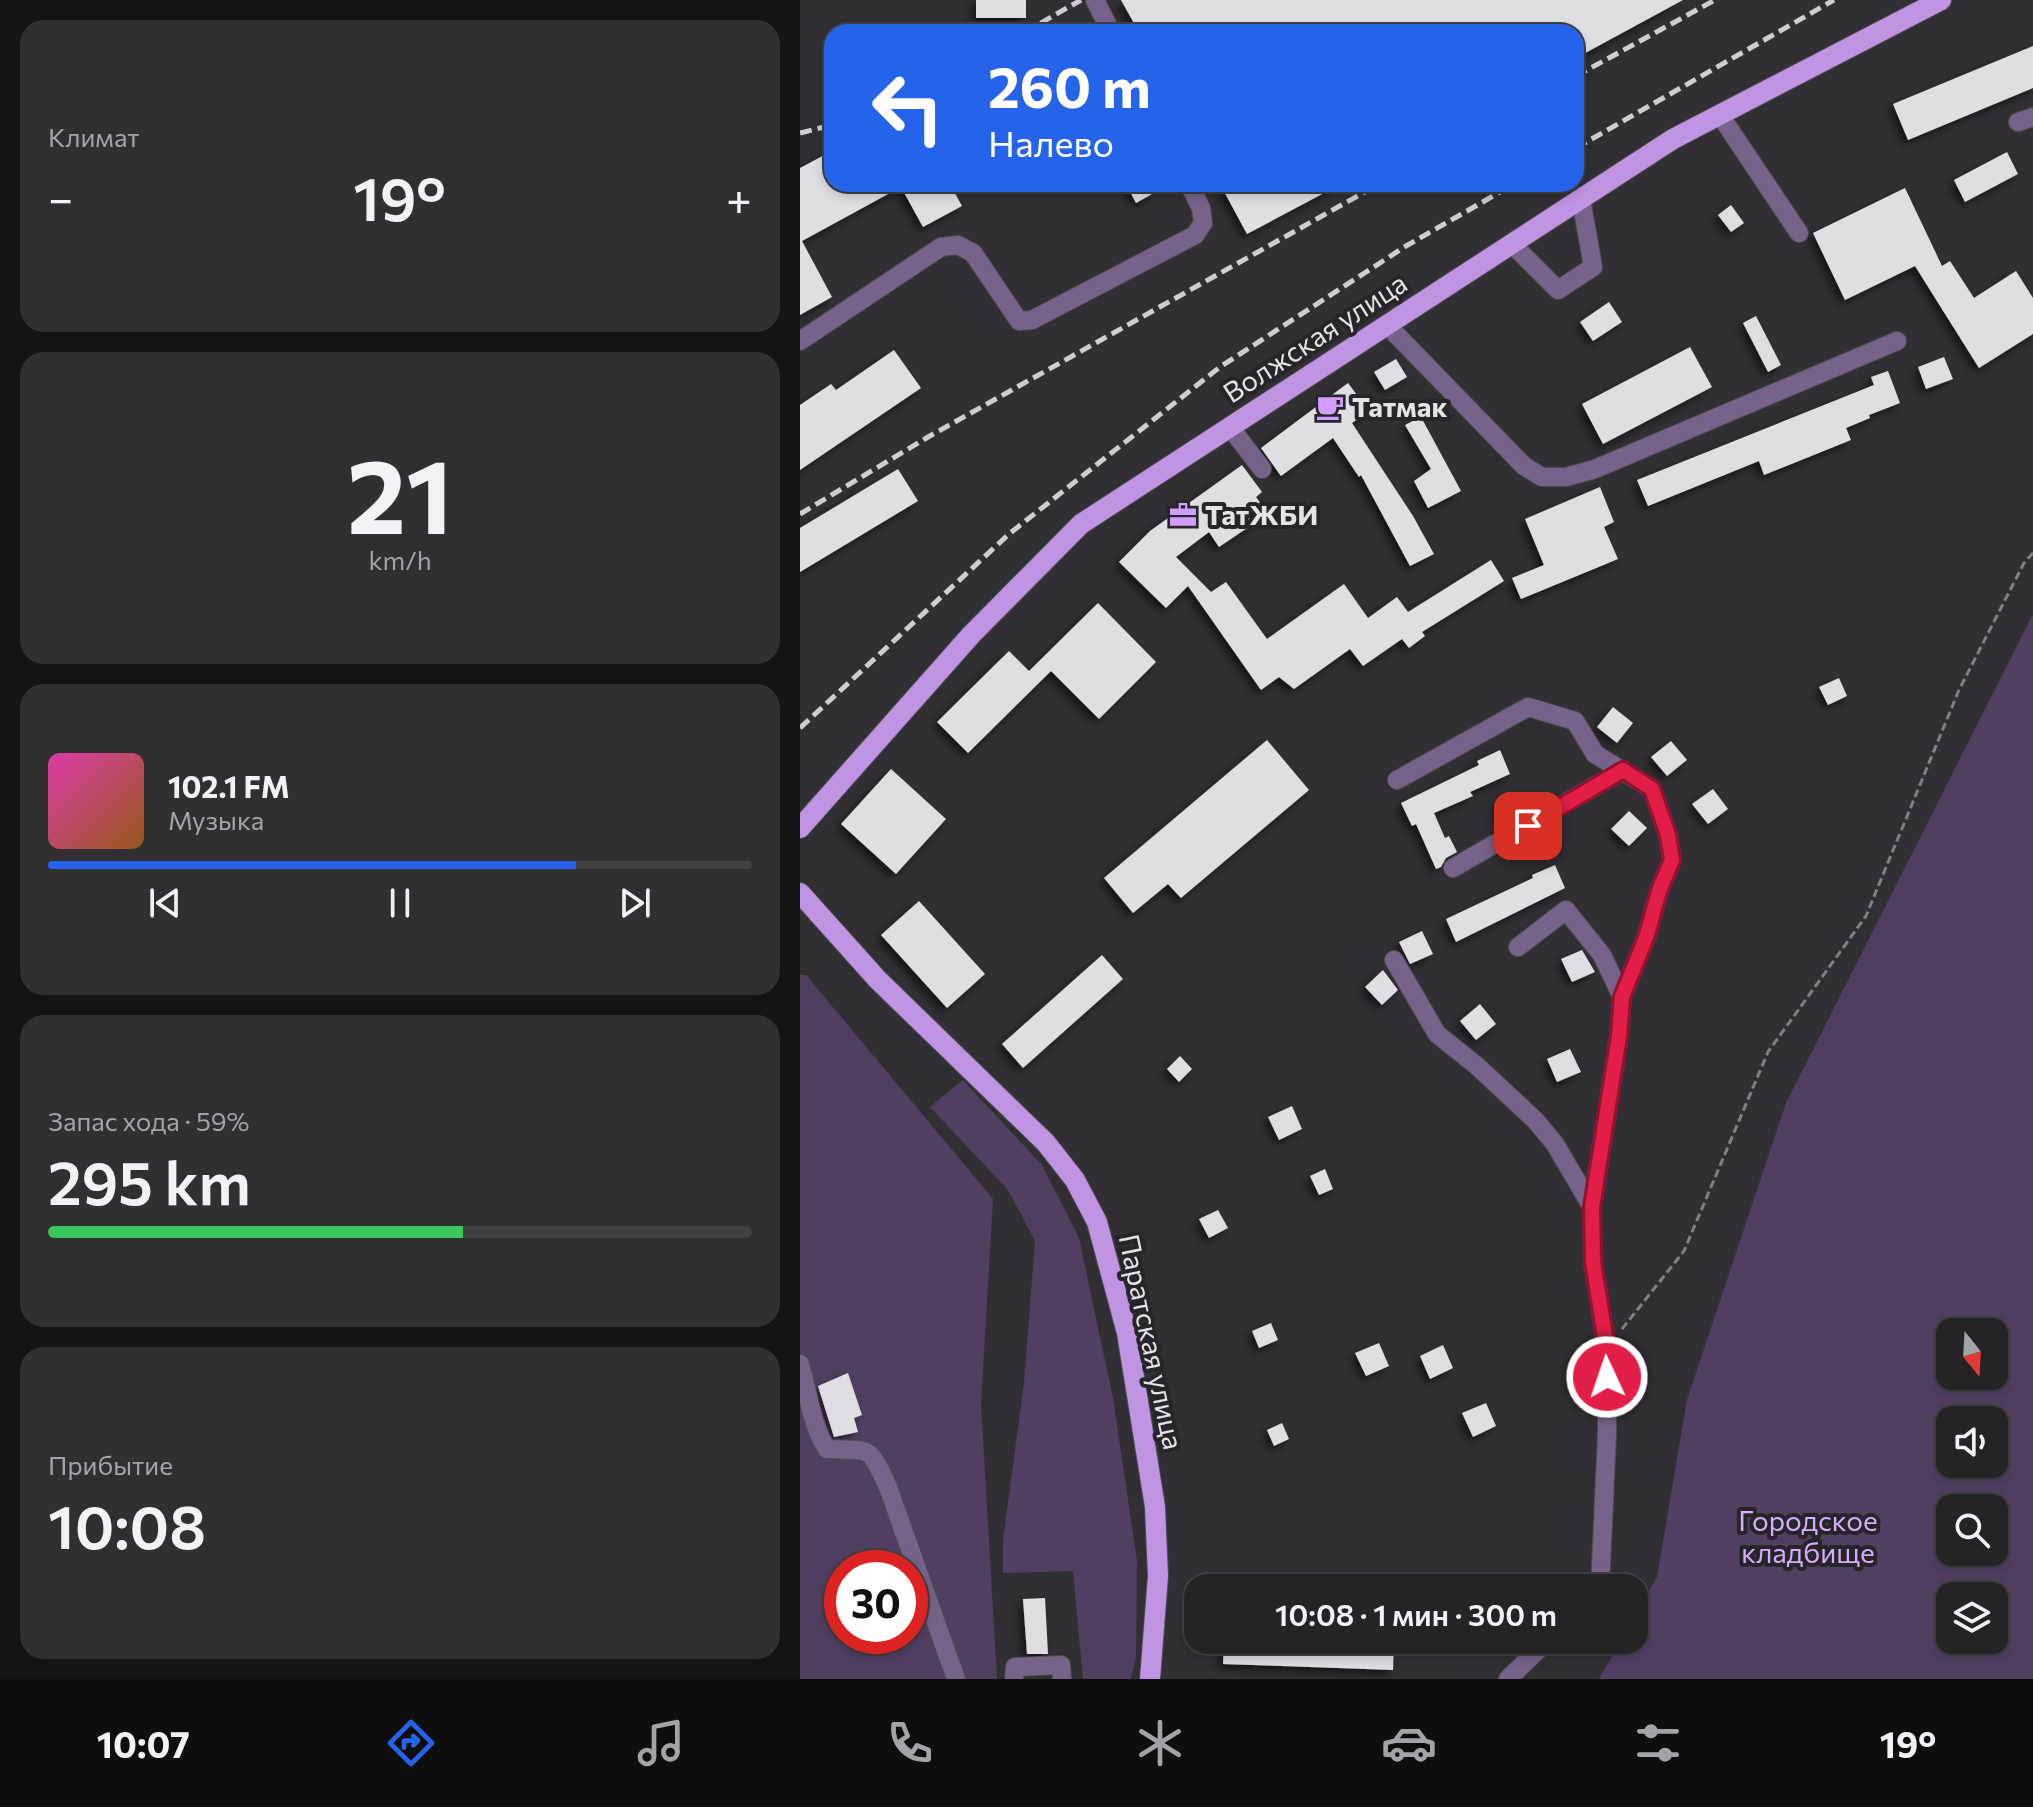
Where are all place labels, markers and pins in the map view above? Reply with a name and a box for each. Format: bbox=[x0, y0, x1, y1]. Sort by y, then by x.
place label: Татмак bbox=[1352, 389, 1447, 423]
cafe icon: Татмак bbox=[1315, 392, 1345, 422]
place label: ТатЖБИ bbox=[1205, 497, 1318, 531]
office icon: ТатЖБИ bbox=[1168, 500, 1198, 530]
pin bbox=[1494, 792, 1562, 860]

